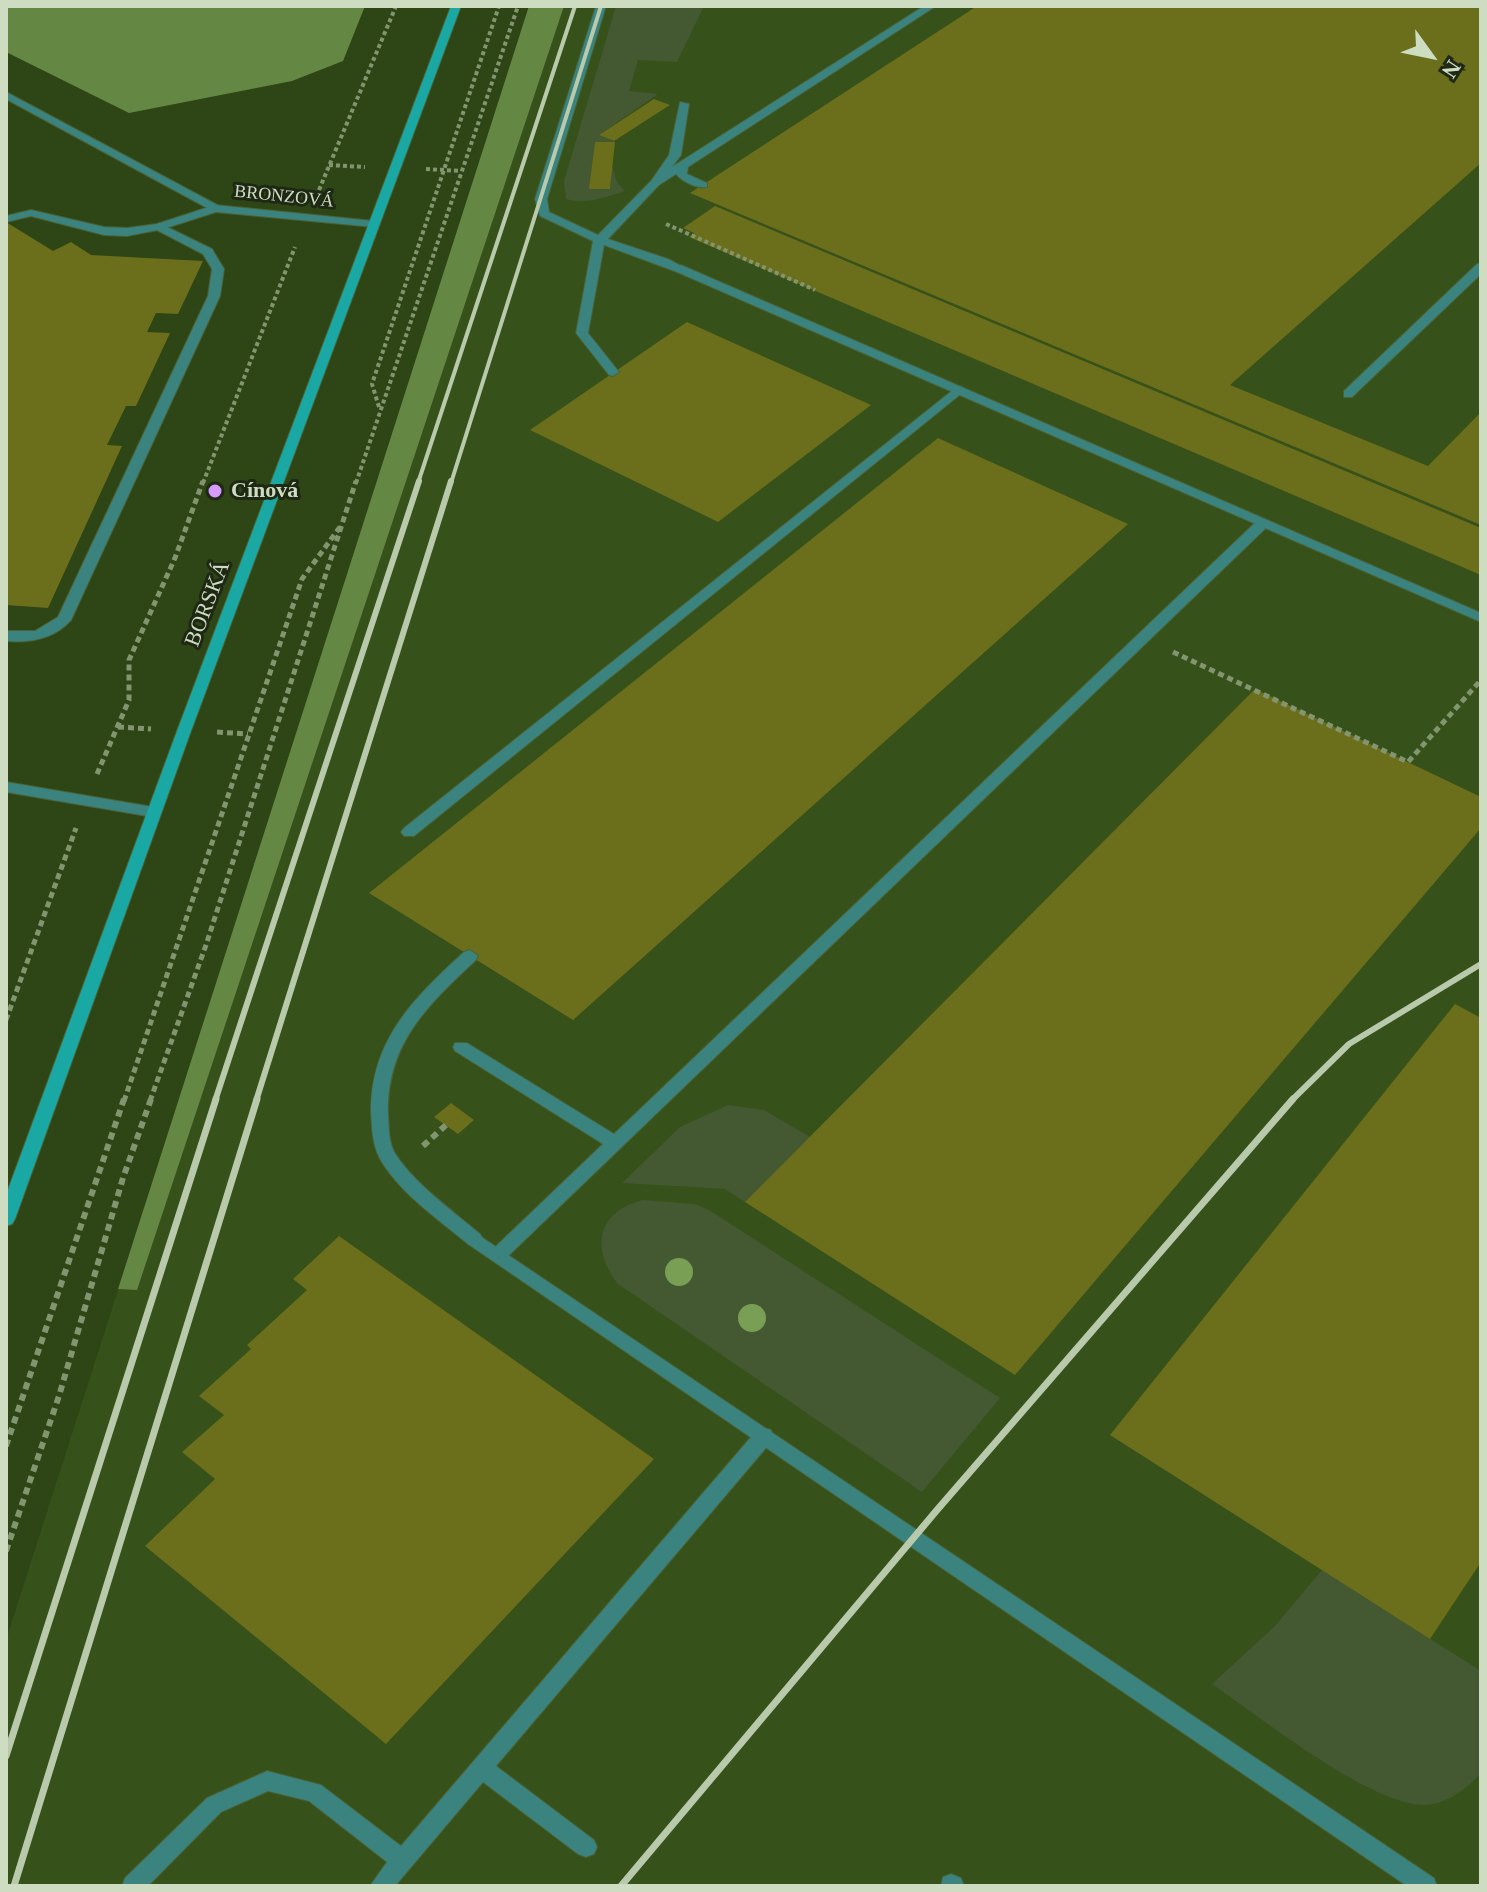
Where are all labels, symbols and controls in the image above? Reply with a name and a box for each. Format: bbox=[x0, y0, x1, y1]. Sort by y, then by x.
north arrow bbox=[1391, 16, 1471, 96]
text: N bbox=[1437, 56, 1466, 83]
street label: BRONZOVÁ bbox=[233, 181, 335, 213]
place label: Cínová bbox=[231, 478, 298, 504]
marker: Cínová bbox=[206, 482, 224, 500]
street label: BORSKÁ bbox=[180, 558, 236, 650]

